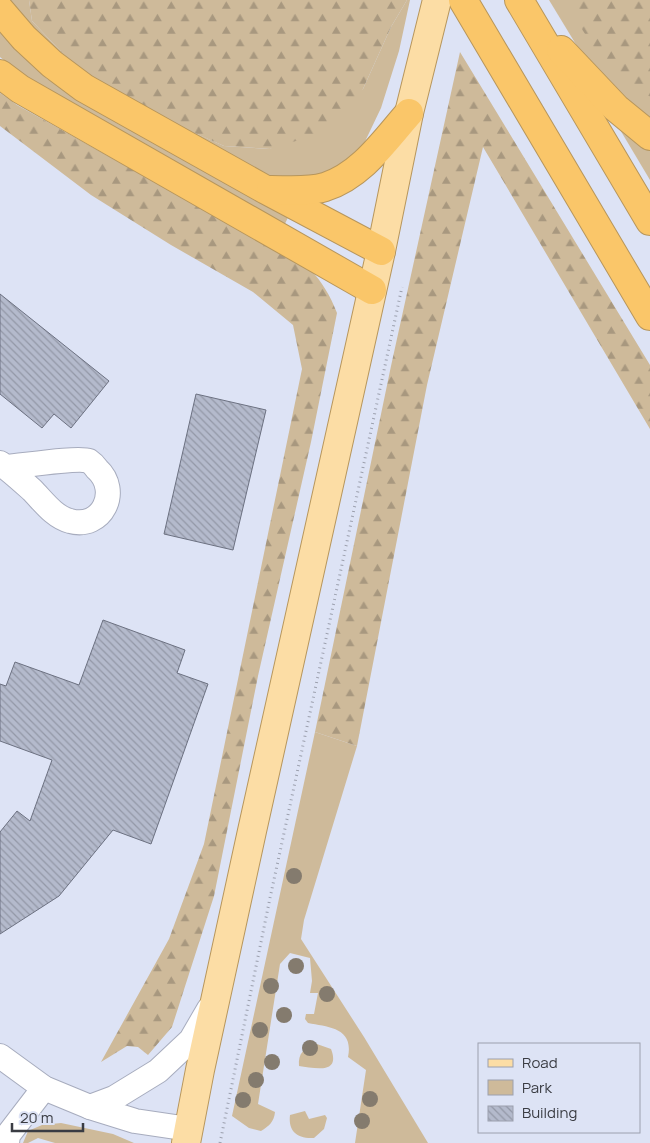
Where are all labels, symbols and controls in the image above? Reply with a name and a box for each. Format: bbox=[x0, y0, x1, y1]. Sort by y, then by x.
legend bbox=[478, 1043, 640, 1133]
text: Road bbox=[522, 1052, 558, 1073]
text: Park bbox=[522, 1077, 552, 1098]
scale bar bbox=[12, 1100, 84, 1132]
text: Building bbox=[522, 1102, 577, 1123]
text: 20 m bbox=[20, 1107, 53, 1128]

